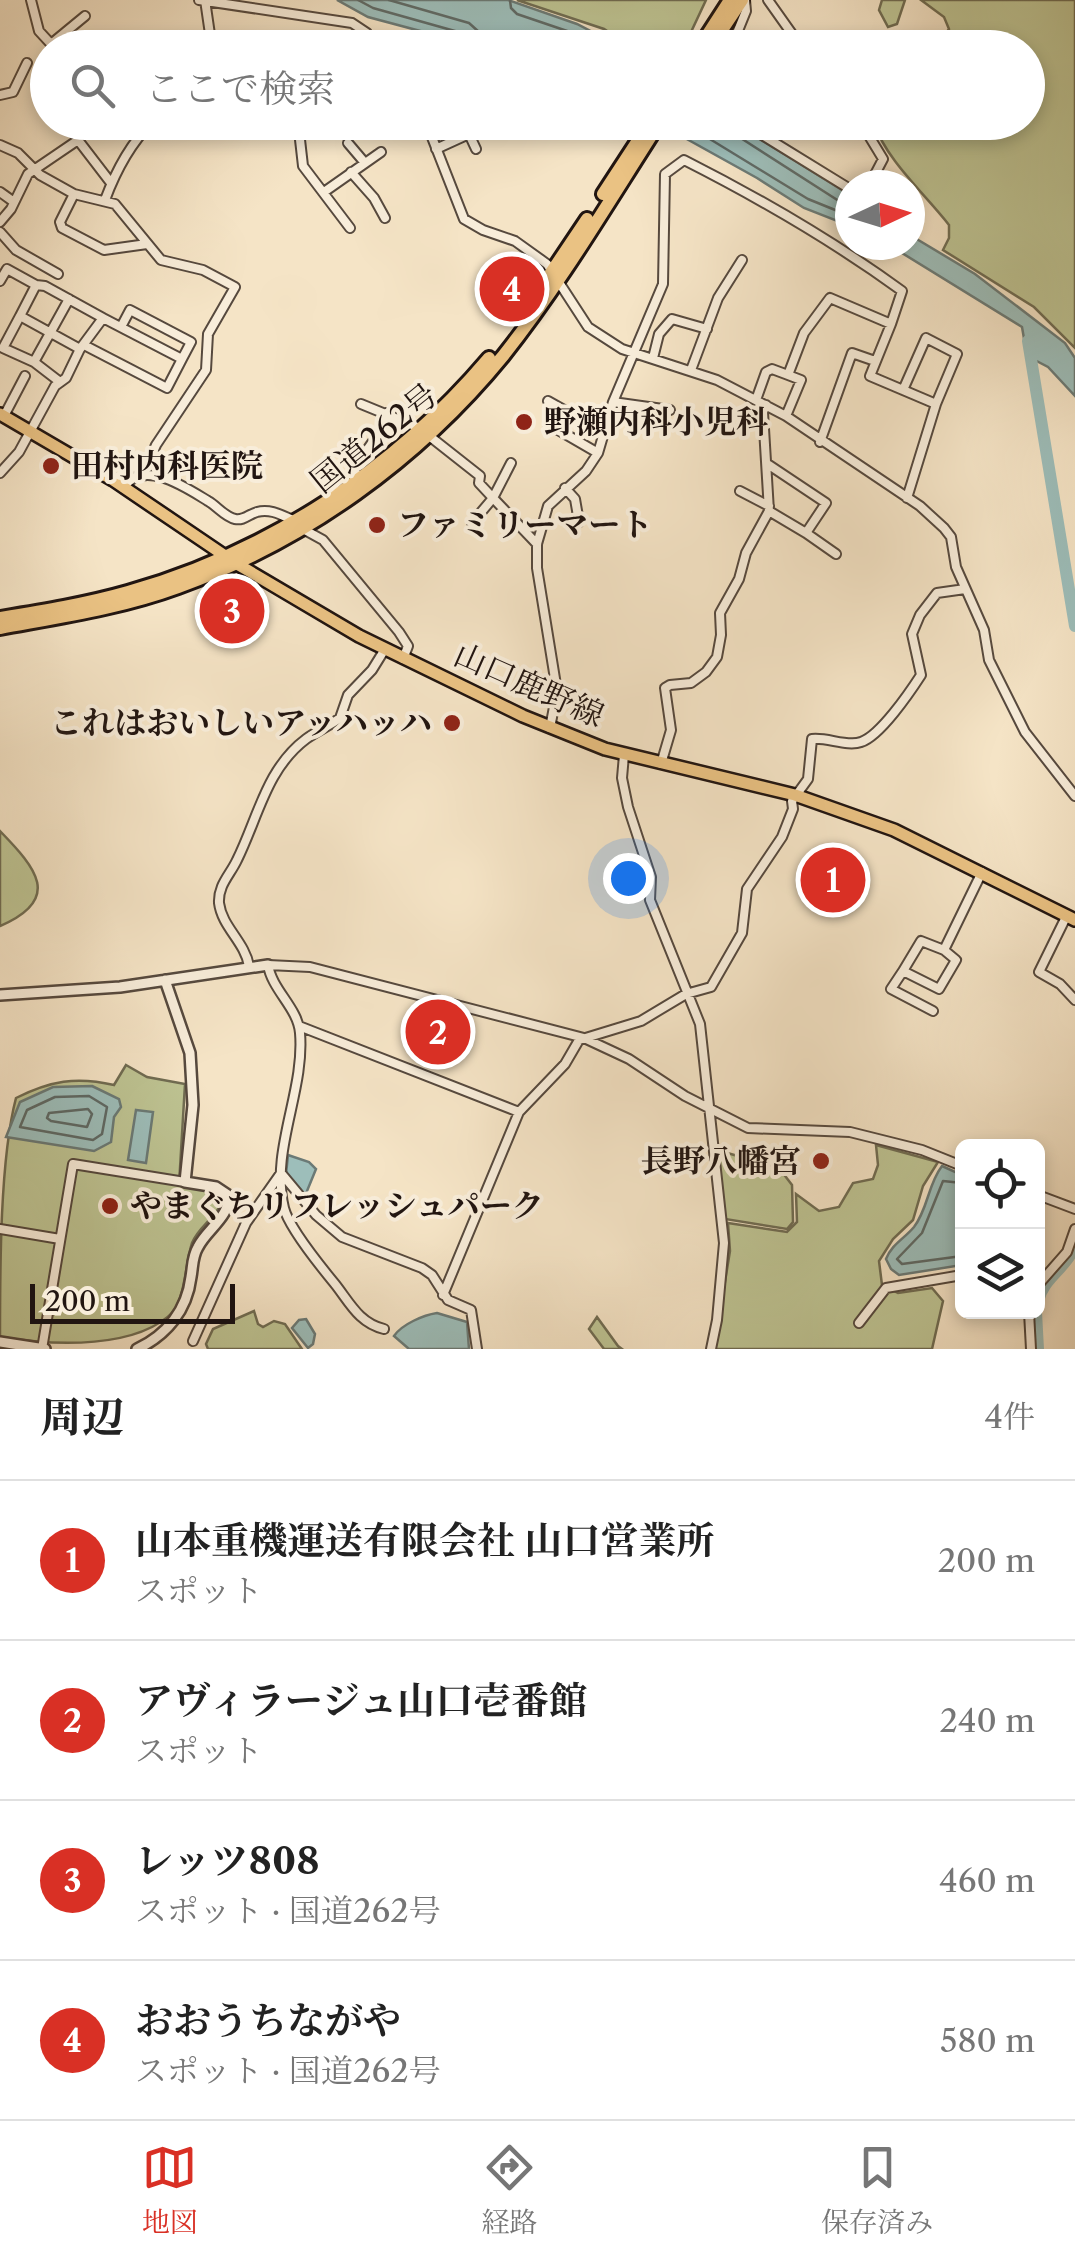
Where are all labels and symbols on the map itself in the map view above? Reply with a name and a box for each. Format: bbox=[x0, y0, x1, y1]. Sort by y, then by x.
north arrow bbox=[835, 170, 925, 260]
pin: 4 bbox=[480, 252, 544, 326]
street label: 国道262号 bbox=[303, 375, 445, 500]
place label: 野瀬内科小児科 bbox=[544, 402, 768, 441]
marker: 野瀬内科小児科 bbox=[513, 411, 535, 433]
place label: 田村内科医院 bbox=[71, 446, 263, 485]
marker: 田村内科医院 bbox=[40, 455, 62, 477]
place label: ファミリーマート bbox=[397, 505, 652, 544]
marker: ファミリーマート bbox=[366, 514, 388, 536]
pin: 3 bbox=[200, 574, 264, 648]
street label: 山口鹿野線 bbox=[448, 634, 610, 735]
place label: これはおいしいアッハッハ bbox=[50, 703, 432, 742]
marker: これはおいしいアッハッハ bbox=[441, 712, 463, 734]
pin: 1 bbox=[800, 842, 866, 918]
your location bbox=[603, 853, 654, 904]
pin: 2 bbox=[406, 994, 470, 1070]
place label: 長野八幡宮 bbox=[641, 1141, 801, 1180]
marker: 長野八幡宮 bbox=[810, 1150, 832, 1172]
place label: やまぐちリフレッシュパーク bbox=[130, 1186, 544, 1225]
marker: やまぐちリフレッシュパーク bbox=[99, 1195, 121, 1217]
scale bar bbox=[30, 1279, 235, 1324]

